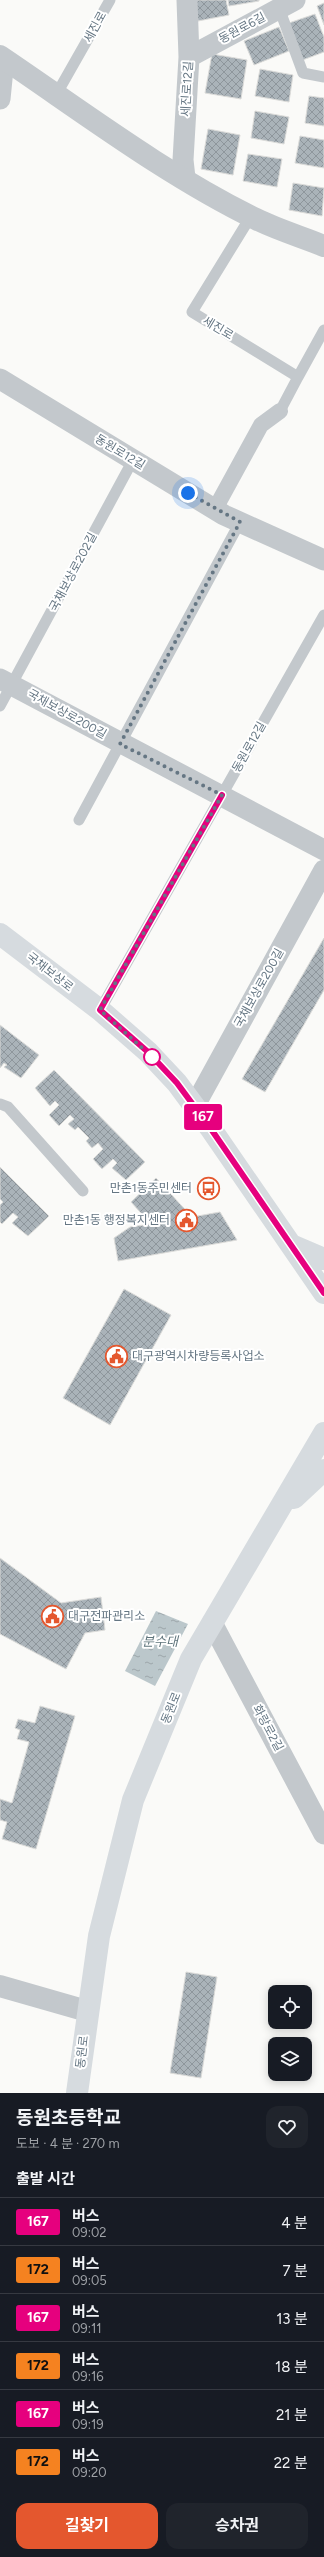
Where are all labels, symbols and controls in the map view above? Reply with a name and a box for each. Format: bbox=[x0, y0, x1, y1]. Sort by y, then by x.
street label: 세진로 bbox=[81, 9, 109, 45]
street label: 동원로6길 bbox=[216, 10, 268, 46]
street label: 세진로12길 bbox=[179, 61, 195, 117]
street label: 세진로 bbox=[200, 313, 236, 343]
street label: 동원로12길 bbox=[92, 432, 148, 472]
your location bbox=[178, 483, 198, 503]
street label: 국채보상로202길 bbox=[46, 530, 100, 614]
street label: 국채보상로200길 bbox=[25, 686, 109, 742]
street label: 동원로12길 bbox=[229, 719, 269, 775]
street label: 국채보상로200길 bbox=[231, 946, 287, 1030]
street label: 국채보상로 bbox=[24, 949, 76, 995]
unlabelled marker bbox=[143, 1048, 161, 1066]
line badge: 167 bbox=[180, 1104, 226, 1130]
text: 167 bbox=[192, 1108, 214, 1125]
bus stop icon: 만촌1동주민센터 bbox=[195, 1175, 221, 1201]
place label: 만촌1동주민센터 bbox=[110, 1181, 192, 1195]
public building icon: 만촌1동 행정복지센터 bbox=[173, 1207, 199, 1233]
place label: 만촌1동 행정복지센터 bbox=[63, 1213, 170, 1227]
public building icon: 대구광역시차량등록사업소 bbox=[104, 1343, 130, 1369]
place label: 대구광역시차량등록사업소 bbox=[132, 1349, 264, 1363]
public building icon: 대구전파관리소 bbox=[39, 1603, 65, 1629]
place label: 대구전파관리소 bbox=[68, 1609, 145, 1623]
water label: 분수대 bbox=[142, 1634, 180, 1649]
street label: 동원로 bbox=[158, 1690, 184, 1726]
street label: 화랑로2길 bbox=[250, 1702, 286, 1754]
map controls bbox=[268, 1985, 312, 2081]
button: locate bbox=[268, 1985, 312, 2029]
street label: 동원로 bbox=[73, 2035, 91, 2069]
button: layers bbox=[268, 2037, 312, 2081]
text: 동원초등학교 bbox=[16, 2106, 121, 2129]
button: heart bbox=[266, 2106, 308, 2148]
text: 도보 · 4 분 · 270 m bbox=[16, 2136, 119, 2151]
text: 출발 시간 bbox=[16, 2170, 75, 2188]
text: 버스 bbox=[72, 2207, 100, 2225]
text: 167 bbox=[27, 2213, 49, 2230]
text: 4 분 bbox=[281, 2214, 308, 2232]
text: 09:02 bbox=[72, 2225, 107, 2240]
text: 버스 bbox=[72, 2255, 100, 2273]
text: 172 bbox=[27, 2261, 49, 2278]
text: 7 분 bbox=[282, 2262, 308, 2280]
text: 09:05 bbox=[72, 2273, 107, 2288]
text: 버스 bbox=[72, 2303, 100, 2321]
text: 167 bbox=[27, 2309, 49, 2326]
text: 13 분 bbox=[276, 2310, 308, 2328]
text: 09:11 bbox=[72, 2321, 102, 2336]
text: 버스 bbox=[72, 2351, 100, 2369]
text: 172 bbox=[27, 2357, 49, 2374]
text: 18 분 bbox=[275, 2358, 308, 2376]
text: 09:16 bbox=[72, 2369, 104, 2384]
text: 버스 bbox=[72, 2399, 100, 2417]
text: 167 bbox=[27, 2405, 49, 2422]
text: 21 분 bbox=[276, 2406, 308, 2424]
text: 09:19 bbox=[72, 2417, 104, 2432]
text: 버스 bbox=[72, 2447, 100, 2465]
text: 172 bbox=[27, 2453, 49, 2470]
text: 22 분 bbox=[274, 2454, 308, 2472]
text: 09:20 bbox=[72, 2465, 107, 2480]
button: 길찾기 bbox=[16, 2503, 158, 2549]
button: 승차권 bbox=[166, 2503, 308, 2549]

